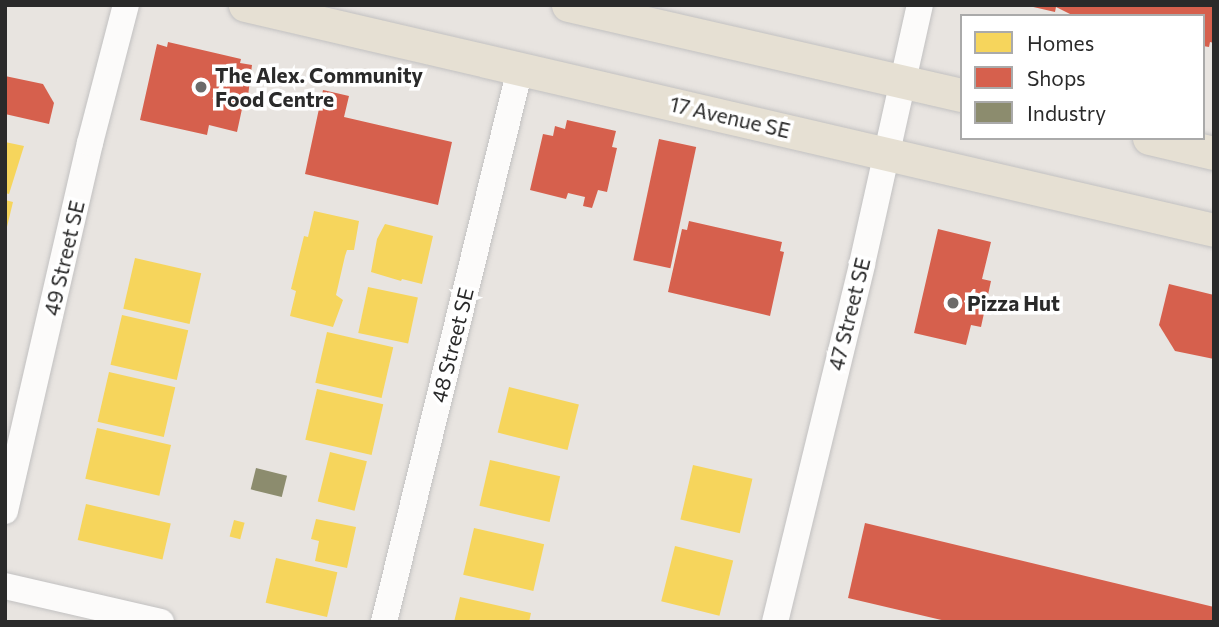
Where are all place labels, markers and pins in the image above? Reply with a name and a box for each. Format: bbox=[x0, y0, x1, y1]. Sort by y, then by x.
place label: The Alex. Community Food Centre bbox=[215, 62, 423, 112]
marker: The Alex. Community Food Centre bbox=[193, 79, 209, 95]
place label: Pizza Hut bbox=[967, 290, 1060, 316]
marker: Pizza Hut bbox=[945, 295, 961, 311]

